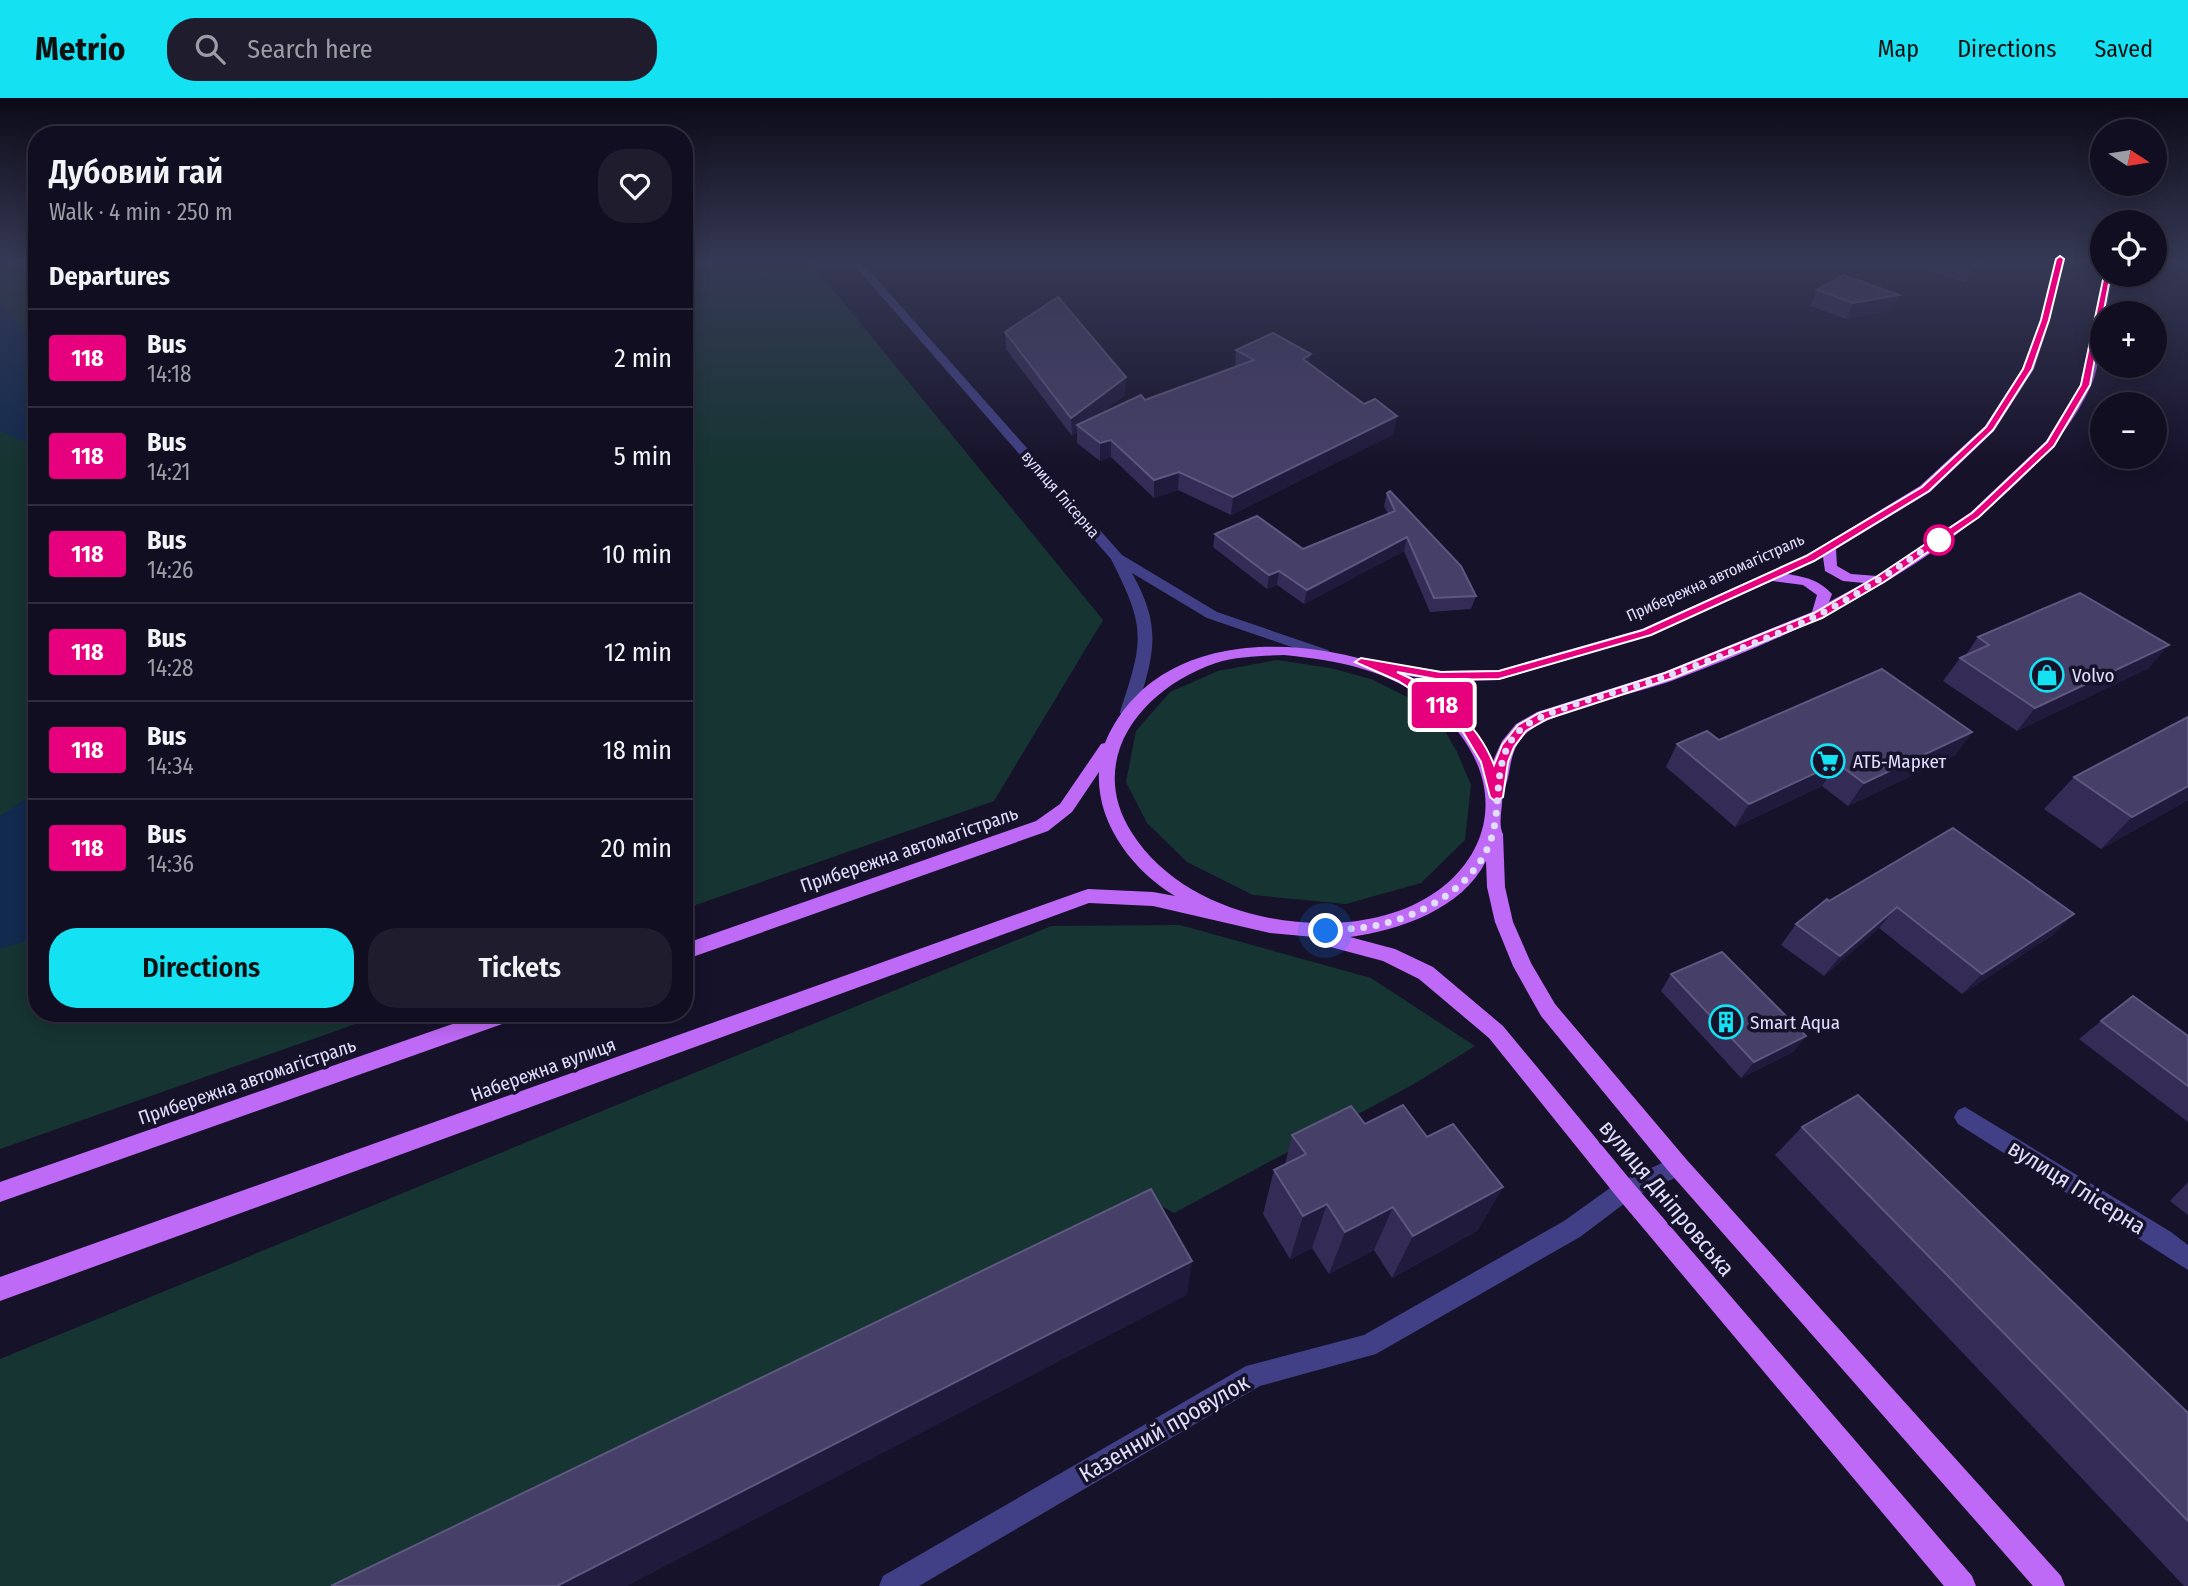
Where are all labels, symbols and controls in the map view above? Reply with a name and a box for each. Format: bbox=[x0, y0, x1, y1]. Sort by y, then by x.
search box bbox=[167, 18, 657, 81]
text: Metrio bbox=[35, 29, 125, 69]
icon: search bbox=[191, 30, 229, 68]
text: Search here bbox=[247, 34, 373, 65]
text: Map bbox=[1878, 35, 1919, 63]
text: Directions bbox=[1957, 35, 2056, 63]
text: Saved bbox=[2094, 35, 2153, 63]
north arrow bbox=[2090, 119, 2166, 196]
map controls bbox=[2090, 119, 2167, 469]
button: heart bbox=[598, 149, 672, 223]
text: Дубовий гай bbox=[49, 152, 223, 192]
text: Walk · 4 min · 250 m bbox=[49, 198, 233, 226]
button: locate bbox=[2090, 210, 2167, 287]
text: Departures bbox=[49, 261, 170, 292]
button: + bbox=[2090, 301, 2167, 378]
text: Bus bbox=[147, 329, 186, 360]
text: 2 min bbox=[614, 343, 672, 374]
text: 118 bbox=[71, 344, 104, 372]
text: 14:18 bbox=[147, 360, 192, 388]
button: − bbox=[2090, 392, 2167, 469]
text: Bus bbox=[147, 427, 186, 458]
text: 5 min bbox=[614, 441, 672, 472]
text: 118 bbox=[71, 442, 104, 470]
street label: вулиця Глісерна bbox=[1018, 447, 1104, 542]
text: 14:21 bbox=[147, 458, 191, 486]
text: Bus bbox=[147, 525, 186, 556]
unlabelled marker bbox=[1924, 525, 1954, 555]
street label: Прибережна автомагістраль bbox=[1623, 530, 1807, 625]
text: 10 min bbox=[602, 539, 672, 570]
text: 118 bbox=[71, 540, 104, 568]
text: 14:26 bbox=[147, 556, 194, 584]
text: Bus bbox=[147, 623, 186, 654]
text: 12 min bbox=[604, 637, 672, 668]
text: 118 bbox=[71, 638, 104, 666]
text: 14:28 bbox=[147, 654, 194, 682]
shop icon: Volvo bbox=[2028, 656, 2066, 694]
place label: Volvo bbox=[2072, 664, 2114, 687]
line badge: 118 bbox=[1402, 682, 1482, 728]
text: 118 bbox=[1426, 691, 1458, 719]
text: Bus bbox=[147, 721, 186, 752]
text: 18 min bbox=[603, 735, 672, 766]
text: 118 bbox=[71, 736, 104, 764]
supermarket icon: АТБ-Маркет bbox=[1809, 742, 1847, 780]
place label: АТБ-Маркет bbox=[1853, 750, 1946, 773]
text: 14:34 bbox=[147, 752, 194, 780]
street label: Прибережна автомагістраль bbox=[797, 801, 1021, 898]
text: Bus bbox=[147, 819, 186, 850]
text: 20 min bbox=[601, 833, 672, 864]
text: 118 bbox=[71, 834, 104, 862]
text: 14:36 bbox=[147, 850, 194, 878]
your location bbox=[1308, 913, 1343, 948]
button: Directions bbox=[49, 928, 354, 1008]
button: Tickets bbox=[368, 928, 672, 1008]
building icon: Smart Aqua bbox=[1707, 1003, 1745, 1041]
place label: Smart Aqua bbox=[1750, 1011, 1840, 1034]
street label: Прибережна автомагістраль bbox=[135, 1033, 359, 1130]
street label: Набережна вулиця bbox=[468, 1033, 619, 1106]
street label: вулиця Дніпровська bbox=[1593, 1114, 1741, 1282]
street label: вулиця Глісерна bbox=[2003, 1134, 2151, 1240]
street label: Казенний провулок bbox=[1074, 1368, 1254, 1488]

